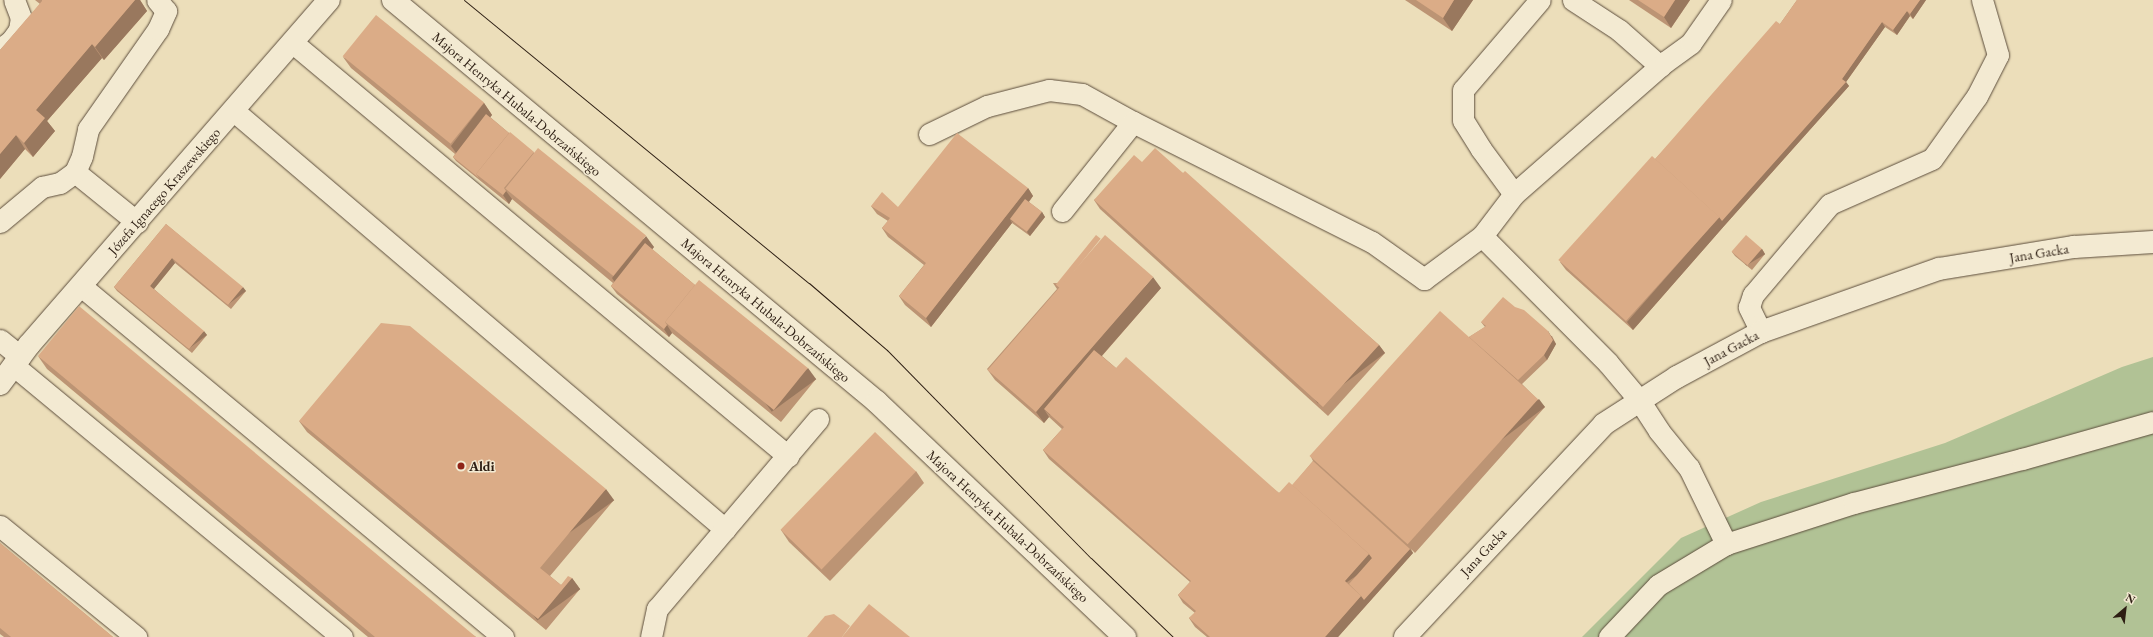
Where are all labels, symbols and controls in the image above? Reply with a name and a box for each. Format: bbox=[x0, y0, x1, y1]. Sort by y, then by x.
street label: Majora Henryka Hubala-Dobrzańskiego bbox=[429, 28, 605, 180]
street label: Józefa Ignacego Kraszewskiego bbox=[104, 124, 224, 258]
street label: Majora Henryka Hubala-Dobrzańskiego bbox=[678, 234, 854, 386]
street label: Jana Gacka bbox=[2008, 240, 2070, 266]
street label: Jana Gacka bbox=[1701, 327, 1761, 369]
street label: Majora Henryka Hubala-Dobrzańskiego bbox=[923, 446, 1093, 606]
place label: Aldi bbox=[469, 458, 495, 474]
marker: Aldi bbox=[456, 461, 466, 471]
street label: Jana Gacka bbox=[1456, 524, 1510, 580]
north arrow bbox=[2105, 589, 2145, 629]
text: N bbox=[2123, 590, 2138, 607]

